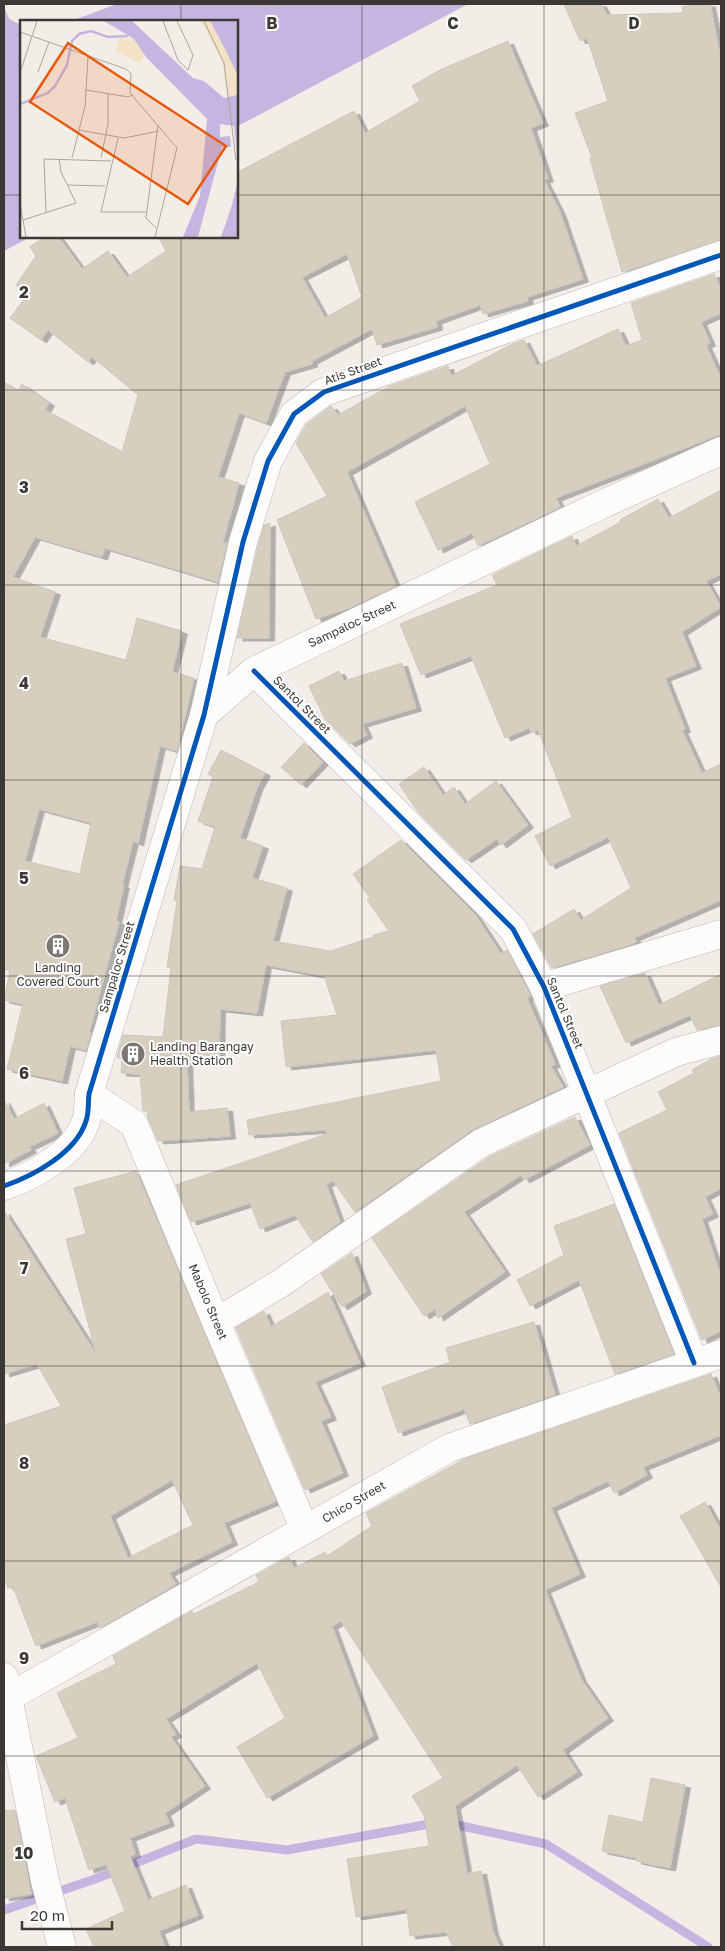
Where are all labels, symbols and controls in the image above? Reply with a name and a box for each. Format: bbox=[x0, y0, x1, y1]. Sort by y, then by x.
text: B bbox=[266, 13, 278, 33]
text: C bbox=[447, 13, 459, 33]
text: D bbox=[628, 13, 640, 33]
inset map bbox=[20, 20, 238, 238]
text: 2 bbox=[19, 282, 29, 302]
street label: Atis Street bbox=[322, 353, 384, 388]
text: 3 bbox=[19, 477, 29, 497]
street label: Sampaloc Street bbox=[305, 597, 398, 650]
street label: Santol Street bbox=[270, 672, 335, 737]
text: 4 bbox=[19, 673, 29, 693]
text: 5 bbox=[19, 868, 29, 888]
street label: Sampaloc Street bbox=[95, 919, 138, 1015]
building icon: Landing Covered Court bbox=[45, 933, 71, 959]
place label: Landing Covered Court bbox=[17, 960, 100, 989]
street label: Santol Street bbox=[544, 975, 587, 1051]
place label: Landing Barangay Health Station bbox=[150, 1039, 254, 1068]
building icon: Landing Barangay Health Station bbox=[120, 1041, 146, 1067]
text: 6 bbox=[19, 1063, 29, 1083]
text: 7 bbox=[20, 1258, 29, 1278]
street label: Mabolo Street bbox=[186, 1262, 231, 1342]
text: 8 bbox=[19, 1453, 29, 1473]
street label: Chico Street bbox=[319, 1477, 388, 1526]
text: 9 bbox=[19, 1648, 29, 1668]
text: 10 bbox=[15, 1843, 33, 1863]
scale bar bbox=[22, 1898, 112, 1930]
text: 20 m bbox=[30, 1906, 65, 1924]

